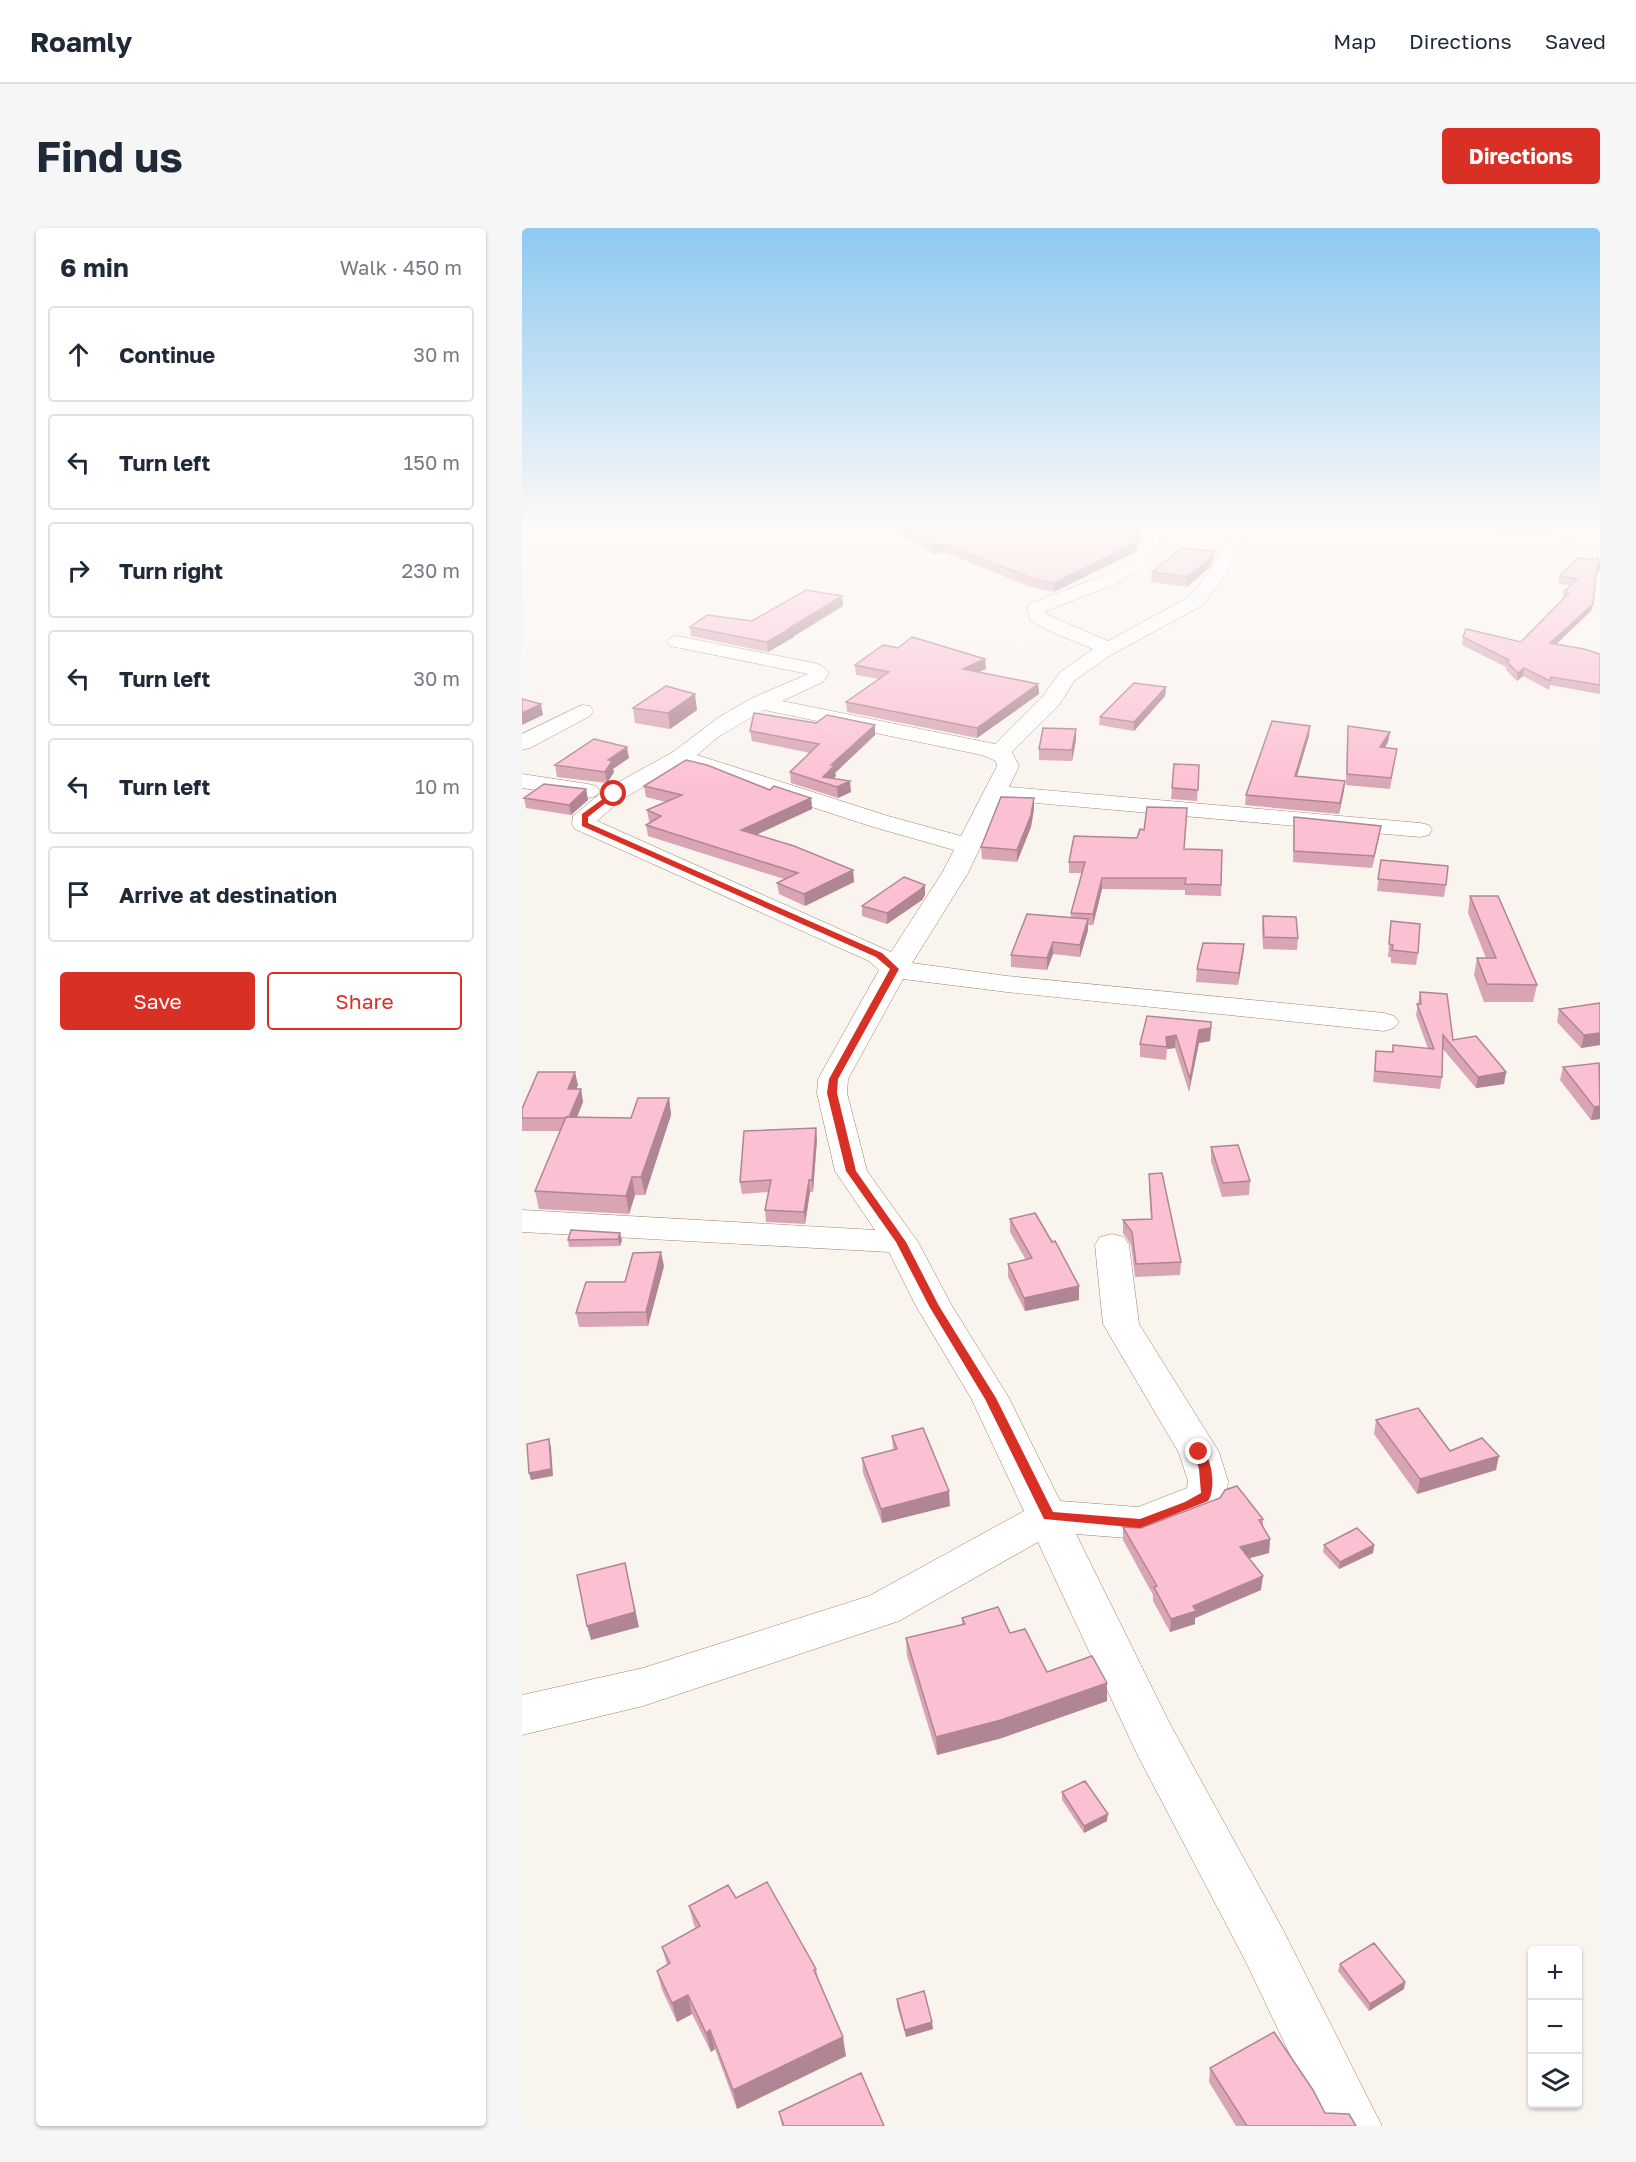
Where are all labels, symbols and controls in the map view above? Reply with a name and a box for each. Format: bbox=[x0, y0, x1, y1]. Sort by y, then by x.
text: Roamly bbox=[30, 25, 132, 58]
text: Map bbox=[1333, 28, 1376, 54]
text: Directions bbox=[1409, 28, 1512, 54]
text: Saved bbox=[1545, 28, 1606, 54]
button: Directions bbox=[1442, 128, 1600, 184]
text: Find us bbox=[36, 131, 183, 181]
text: 6 min bbox=[60, 252, 129, 283]
text: Walk · 450 m bbox=[340, 255, 462, 279]
icon: ahead bbox=[62, 338, 95, 371]
text: Continue bbox=[119, 341, 215, 368]
text: 30 m bbox=[413, 342, 460, 366]
icon: left bbox=[62, 446, 95, 479]
text: Turn left bbox=[119, 449, 210, 476]
text: 150 m bbox=[404, 450, 460, 474]
icon: right bbox=[62, 554, 95, 587]
text: Turn right bbox=[119, 557, 223, 584]
text: 230 m bbox=[402, 558, 460, 582]
icon: left bbox=[62, 662, 95, 695]
text: Turn left bbox=[119, 665, 210, 692]
text: 30 m bbox=[413, 666, 460, 690]
icon: left bbox=[62, 770, 95, 803]
text: Turn left bbox=[119, 773, 210, 800]
text: 10 m bbox=[415, 774, 460, 798]
route start bbox=[600, 780, 626, 806]
icon: arrive bbox=[62, 878, 95, 911]
text: Arrive at destination bbox=[119, 881, 337, 908]
button: Save bbox=[60, 972, 255, 1030]
button: Share bbox=[267, 972, 462, 1030]
route end bbox=[1185, 1438, 1211, 1464]
map controls bbox=[1528, 1946, 1582, 2108]
button: + bbox=[1528, 1946, 1582, 2000]
button: − bbox=[1528, 2000, 1582, 2054]
button: layers bbox=[1528, 2054, 1582, 2108]

